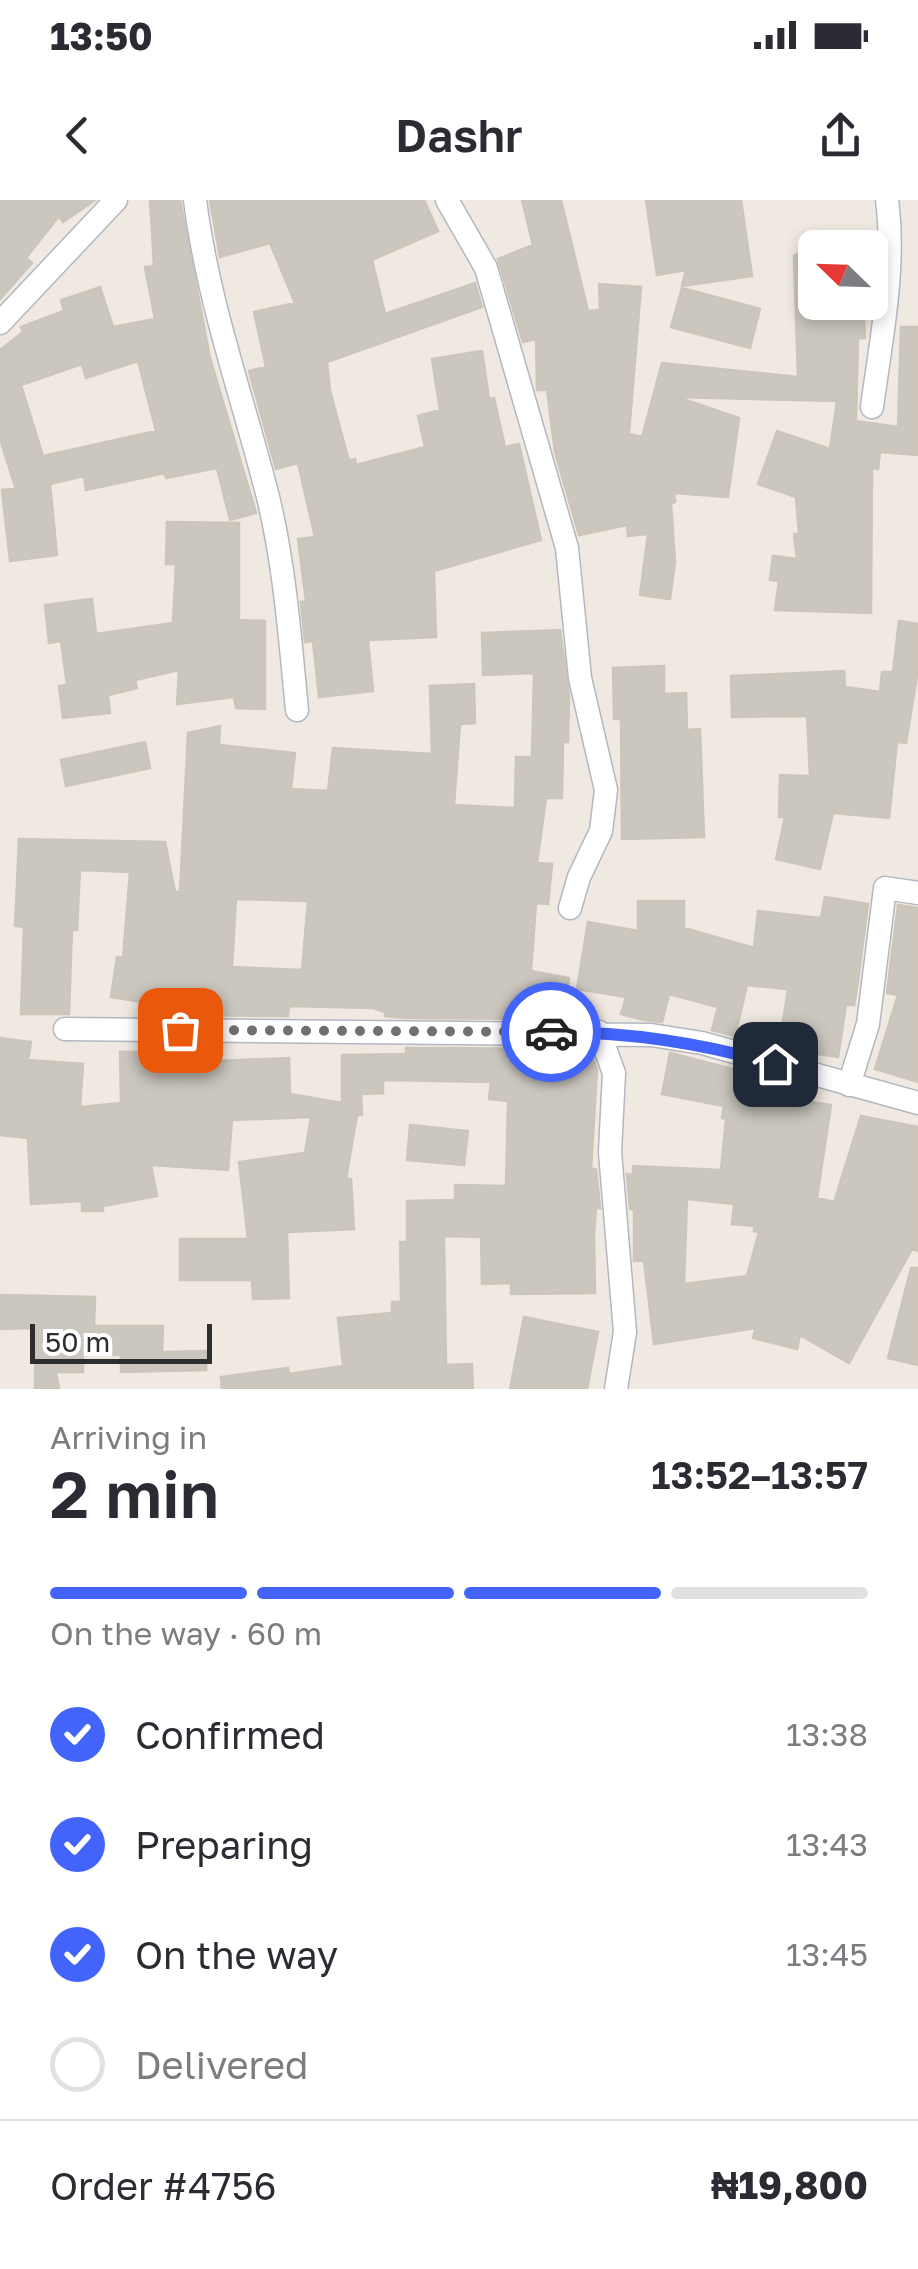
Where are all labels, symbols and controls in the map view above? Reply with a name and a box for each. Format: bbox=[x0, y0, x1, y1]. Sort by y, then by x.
text: 13:50 bbox=[50, 13, 153, 58]
icon: back bbox=[50, 108, 105, 163]
text: Dashr bbox=[395, 108, 523, 162]
icon: share bbox=[813, 108, 868, 163]
north arrow bbox=[798, 230, 888, 320]
map controls bbox=[798, 230, 888, 320]
courier bbox=[501, 982, 601, 1082]
pin bbox=[138, 988, 223, 1073]
icon: bag bbox=[153, 1003, 208, 1058]
icon: car bbox=[524, 1005, 579, 1060]
pin bbox=[733, 1022, 818, 1107]
icon: home bbox=[748, 1037, 803, 1092]
scale bar bbox=[30, 1319, 212, 1364]
text: 50 m bbox=[45, 1325, 110, 1358]
text: Arriving in bbox=[50, 1418, 207, 1456]
text: 13:52–13:57 bbox=[651, 1452, 868, 1497]
text: 2 min bbox=[50, 1454, 219, 1532]
text: On the way · 60 m bbox=[50, 1614, 322, 1652]
icon: check bbox=[50, 1707, 105, 1762]
text: Confirmed bbox=[135, 1712, 325, 1757]
text: 13:38 bbox=[786, 1715, 868, 1753]
icon: check bbox=[50, 1817, 105, 1872]
text: Preparing bbox=[135, 1822, 313, 1867]
text: 13:43 bbox=[786, 1825, 868, 1863]
icon: check bbox=[50, 1927, 105, 1982]
text: On the way bbox=[135, 1932, 338, 1977]
text: 13:45 bbox=[786, 1935, 868, 1973]
text: Delivered bbox=[135, 2042, 308, 2087]
text: ₦19,800 bbox=[711, 2162, 868, 2207]
text: Order #4756 bbox=[50, 2163, 276, 2208]

